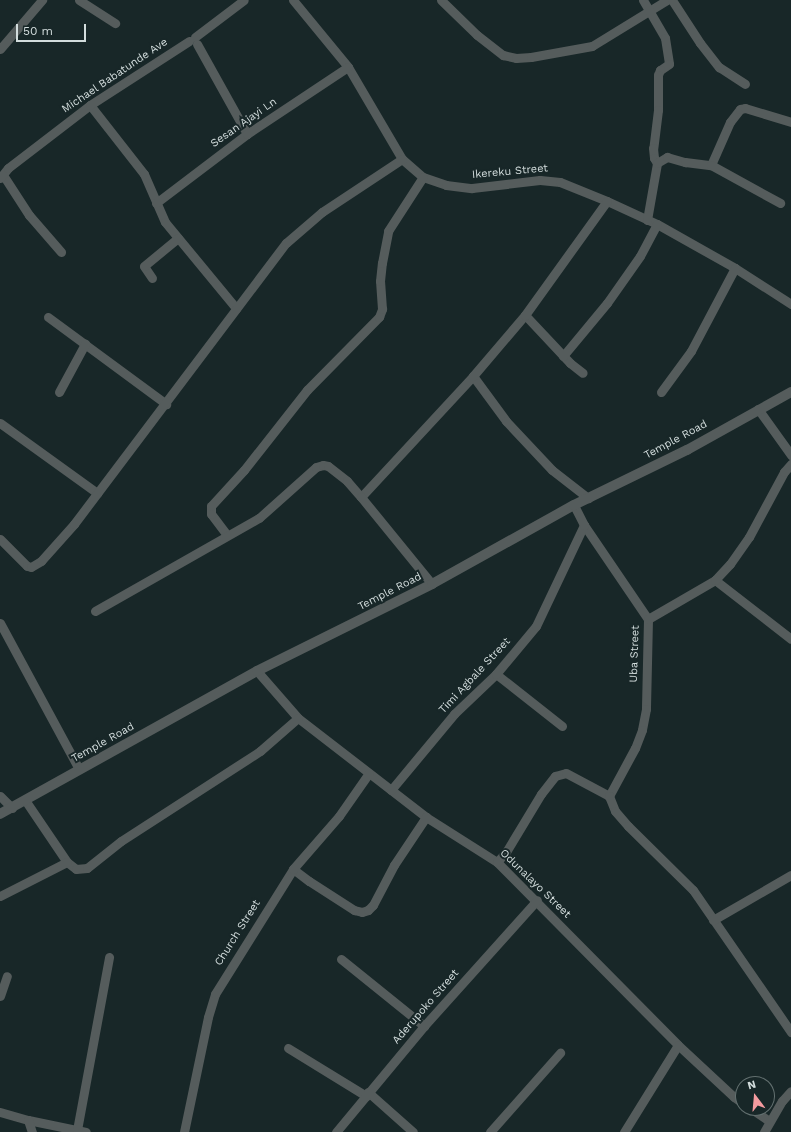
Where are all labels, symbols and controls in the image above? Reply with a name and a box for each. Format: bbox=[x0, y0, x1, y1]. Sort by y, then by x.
scale bar bbox=[18, 16, 88, 42]
text: 50 m bbox=[23, 24, 53, 38]
street label: Michael Babatunde Ave bbox=[59, 35, 171, 117]
street label: Sesan Ajayi Ln bbox=[208, 95, 280, 151]
street label: Ikereku Street bbox=[472, 162, 548, 182]
street label: Temple Road bbox=[642, 418, 710, 462]
street label: Temple Road bbox=[356, 570, 424, 614]
street label: Uba Street bbox=[627, 625, 643, 683]
street label: Timi Agbale Street bbox=[436, 635, 514, 717]
street label: Temple Road bbox=[69, 720, 137, 766]
street label: Odunalayo Street bbox=[497, 847, 573, 921]
street label: Church Street bbox=[212, 898, 264, 968]
street label: Aderupoko Street bbox=[390, 967, 462, 1047]
north arrow bbox=[735, 1076, 775, 1116]
text: N bbox=[746, 1078, 758, 1092]

